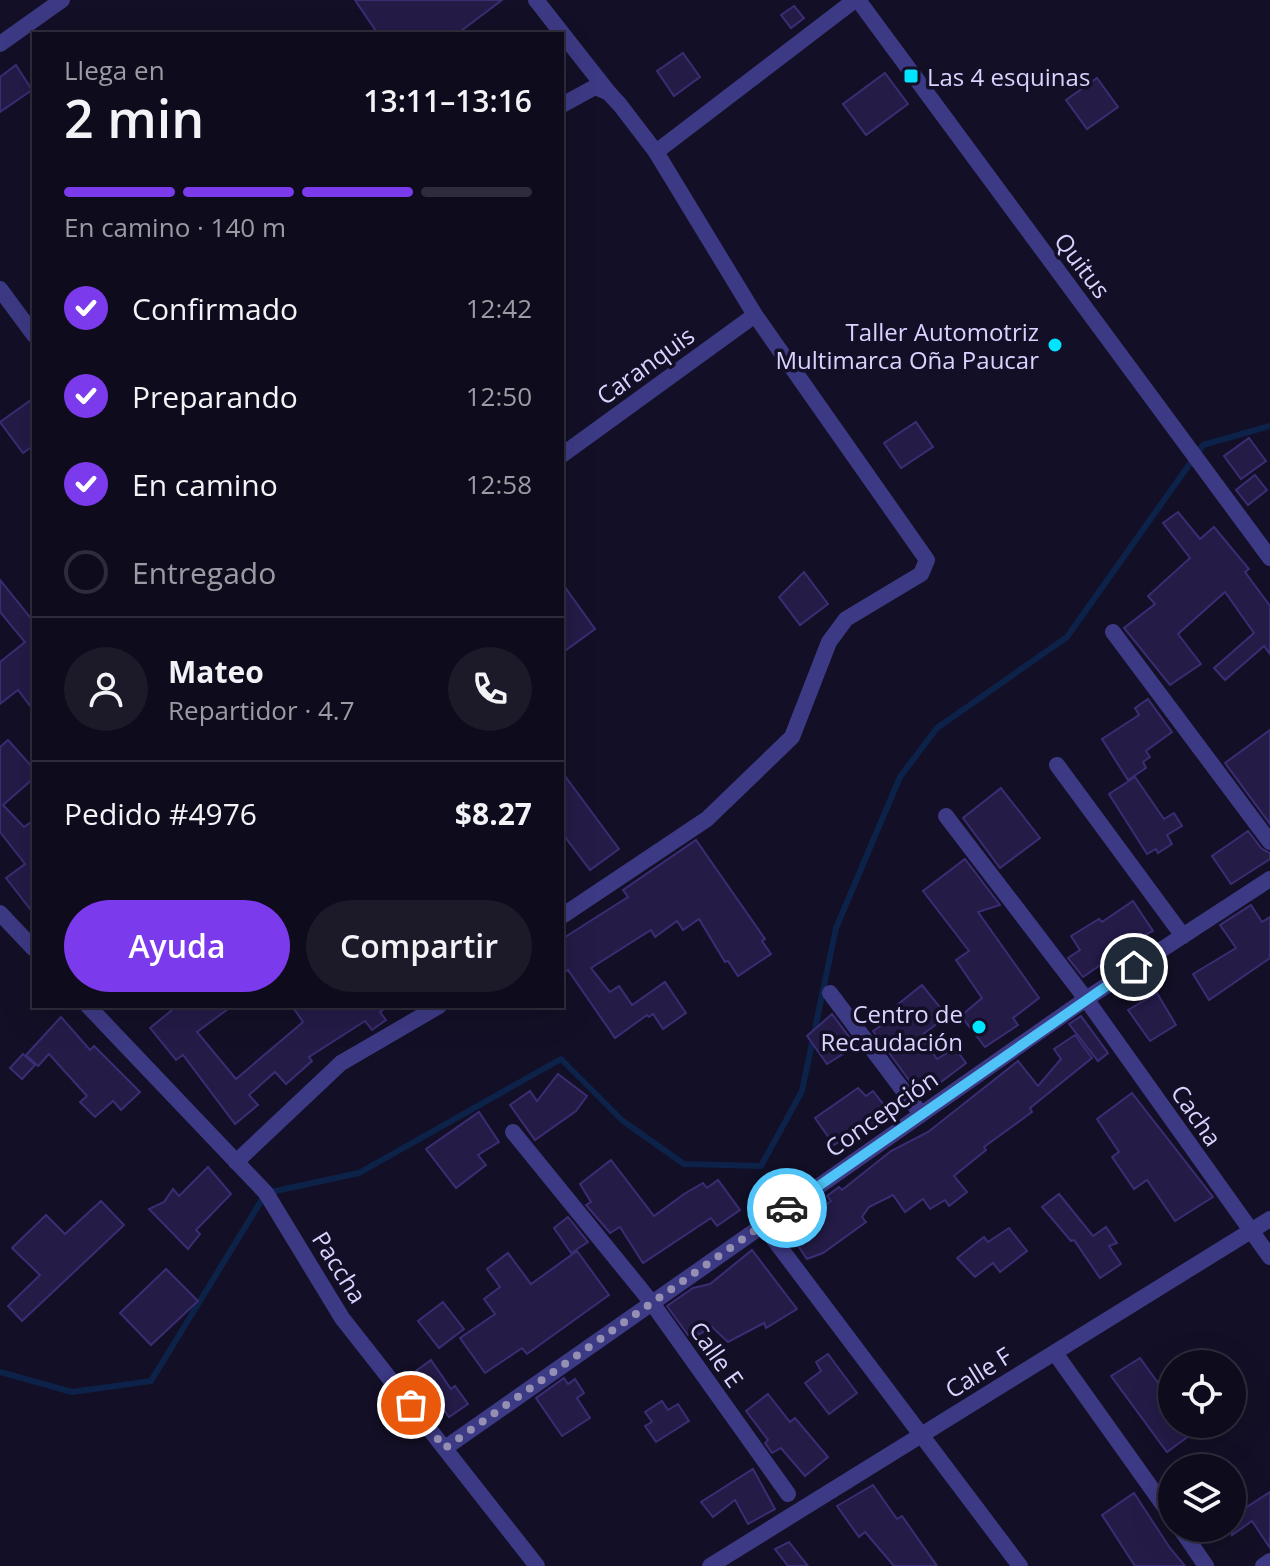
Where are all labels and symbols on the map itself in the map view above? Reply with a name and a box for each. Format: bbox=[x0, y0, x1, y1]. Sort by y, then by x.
place label: Las 4 esquinas bbox=[927, 60, 1090, 93]
marker: Las 4 esquinas bbox=[902, 67, 920, 85]
street label: Quitus bbox=[1048, 225, 1118, 305]
place label: Taller Automotriz Multimarca Oña Paucar bbox=[776, 315, 1039, 376]
street label: Caranquis bbox=[590, 318, 700, 412]
marker: Taller Automotriz Multimarca Oña Paucar bbox=[1046, 336, 1064, 354]
pin bbox=[1100, 933, 1168, 1001]
place label: Centro de Recaudación bbox=[820, 997, 963, 1058]
marker: Centro de Recaudación bbox=[970, 1018, 988, 1036]
street label: Concepción bbox=[818, 1062, 944, 1164]
street label: Cacha bbox=[1164, 1078, 1230, 1152]
courier bbox=[747, 1168, 827, 1248]
street label: Paccha bbox=[305, 1225, 375, 1309]
street label: Calle E bbox=[682, 1314, 752, 1394]
street label: Calle F bbox=[938, 1339, 1018, 1405]
pin bbox=[377, 1371, 445, 1439]

